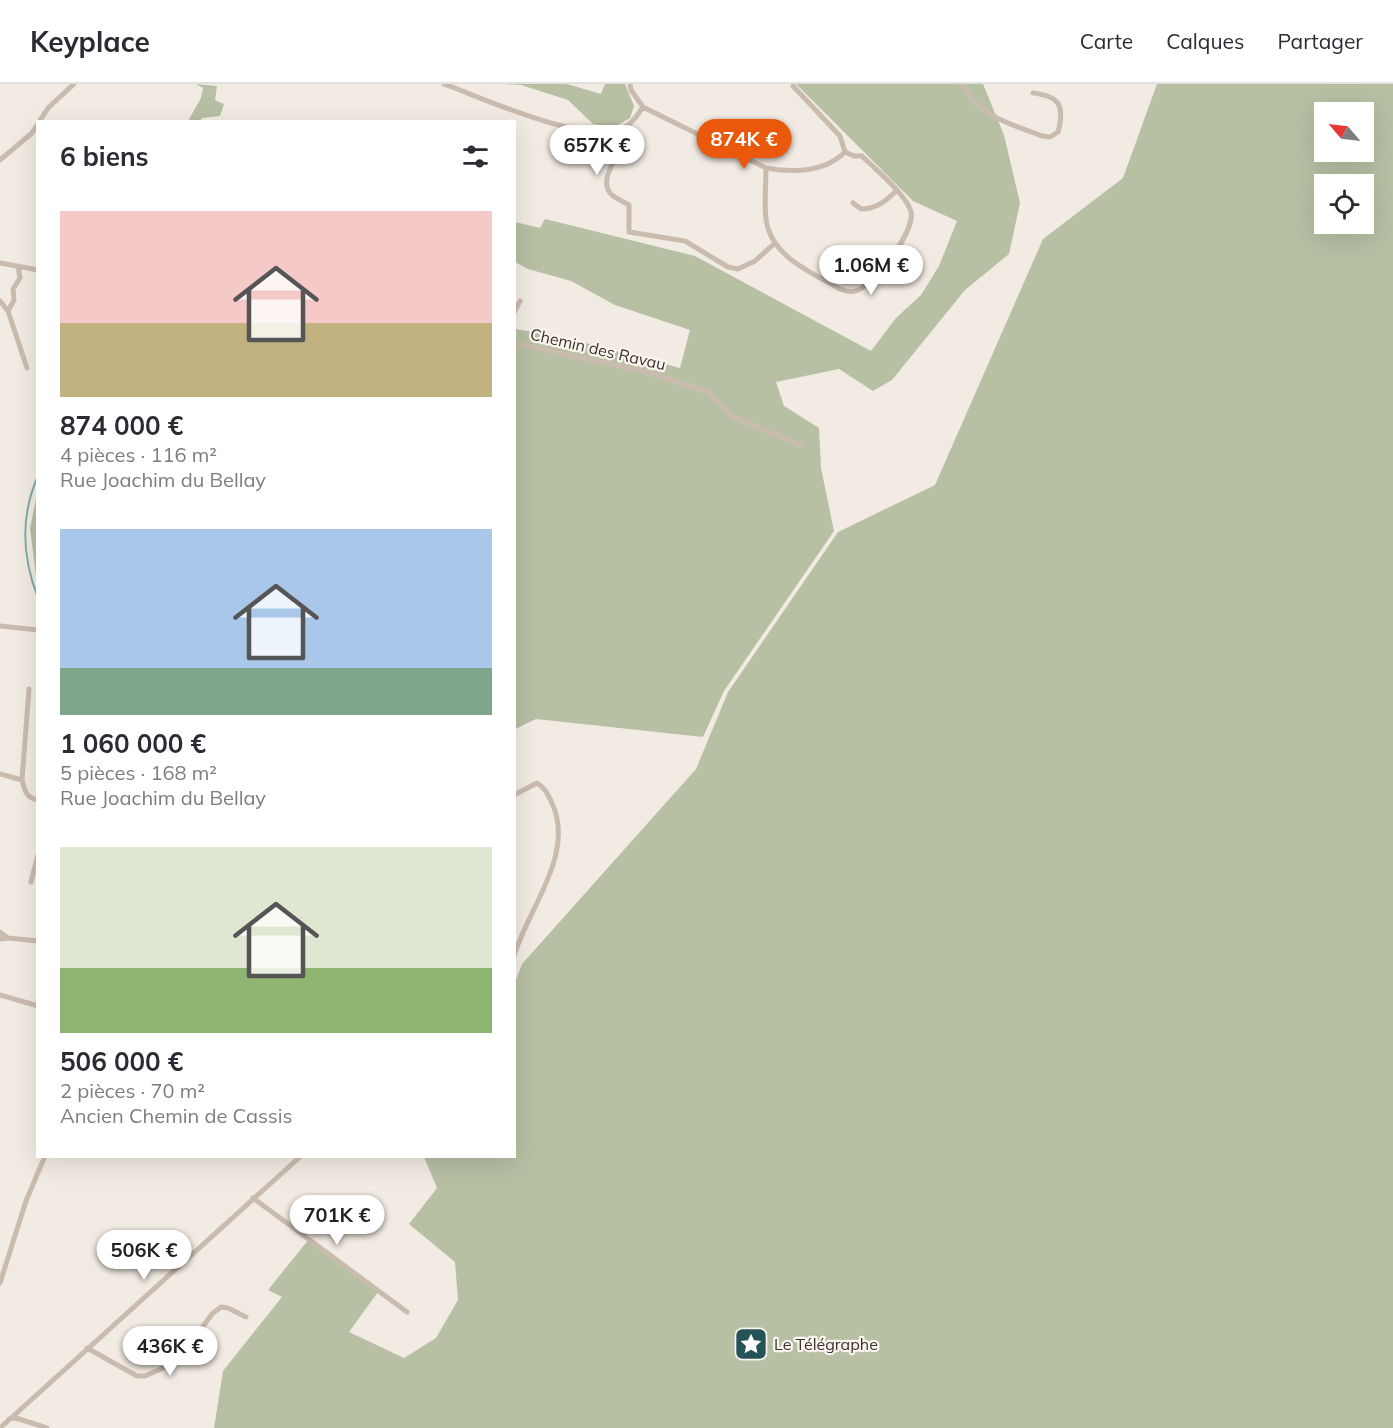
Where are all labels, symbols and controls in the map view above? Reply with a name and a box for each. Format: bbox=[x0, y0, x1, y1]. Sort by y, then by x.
text: Keyplace bbox=[30, 24, 150, 59]
text: Carte bbox=[1080, 28, 1133, 54]
text: Calques bbox=[1166, 28, 1244, 54]
text: Partager bbox=[1277, 28, 1363, 54]
north arrow bbox=[1314, 102, 1374, 162]
map controls bbox=[1314, 102, 1374, 234]
pin: 874K € bbox=[695, 119, 793, 170]
pin: 657K € bbox=[548, 125, 646, 176]
text: 874K € bbox=[711, 126, 777, 151]
text: 657K € bbox=[564, 132, 630, 157]
text: 6 biens bbox=[60, 140, 149, 173]
icon: filters bbox=[459, 140, 492, 173]
button: locate bbox=[1314, 174, 1374, 234]
pin: 1.06M € bbox=[816, 245, 926, 296]
icon: home bbox=[222, 250, 330, 358]
text: 1.06M € bbox=[833, 252, 909, 277]
street label: Chemin des Ravau bbox=[528, 324, 668, 374]
text: 874 000 € bbox=[60, 409, 183, 442]
text: 4 pièces · 116 m² bbox=[60, 442, 217, 467]
text: Rue Joachim du Bellay bbox=[60, 467, 266, 492]
icon: home bbox=[222, 568, 330, 676]
text: 1 060 000 € bbox=[60, 727, 206, 760]
text: 5 pièces · 168 m² bbox=[60, 760, 217, 785]
text: Rue Joachim du Bellay bbox=[60, 785, 266, 810]
icon: home bbox=[222, 886, 330, 994]
text: 506 000 € bbox=[60, 1045, 183, 1078]
text: 2 pièces · 70 m² bbox=[60, 1078, 205, 1103]
text: Ancien Chemin de Cassis bbox=[60, 1103, 292, 1128]
pin: 701K € bbox=[288, 1195, 386, 1246]
text: 701K € bbox=[304, 1202, 370, 1227]
pin: 506K € bbox=[95, 1230, 193, 1281]
text: 506K € bbox=[111, 1237, 177, 1262]
pin: 436K € bbox=[121, 1326, 219, 1377]
place icon: Le Télégraphe bbox=[733, 1326, 769, 1362]
text: 436K € bbox=[137, 1333, 203, 1358]
place label: Le Télégraphe bbox=[774, 1334, 878, 1354]

